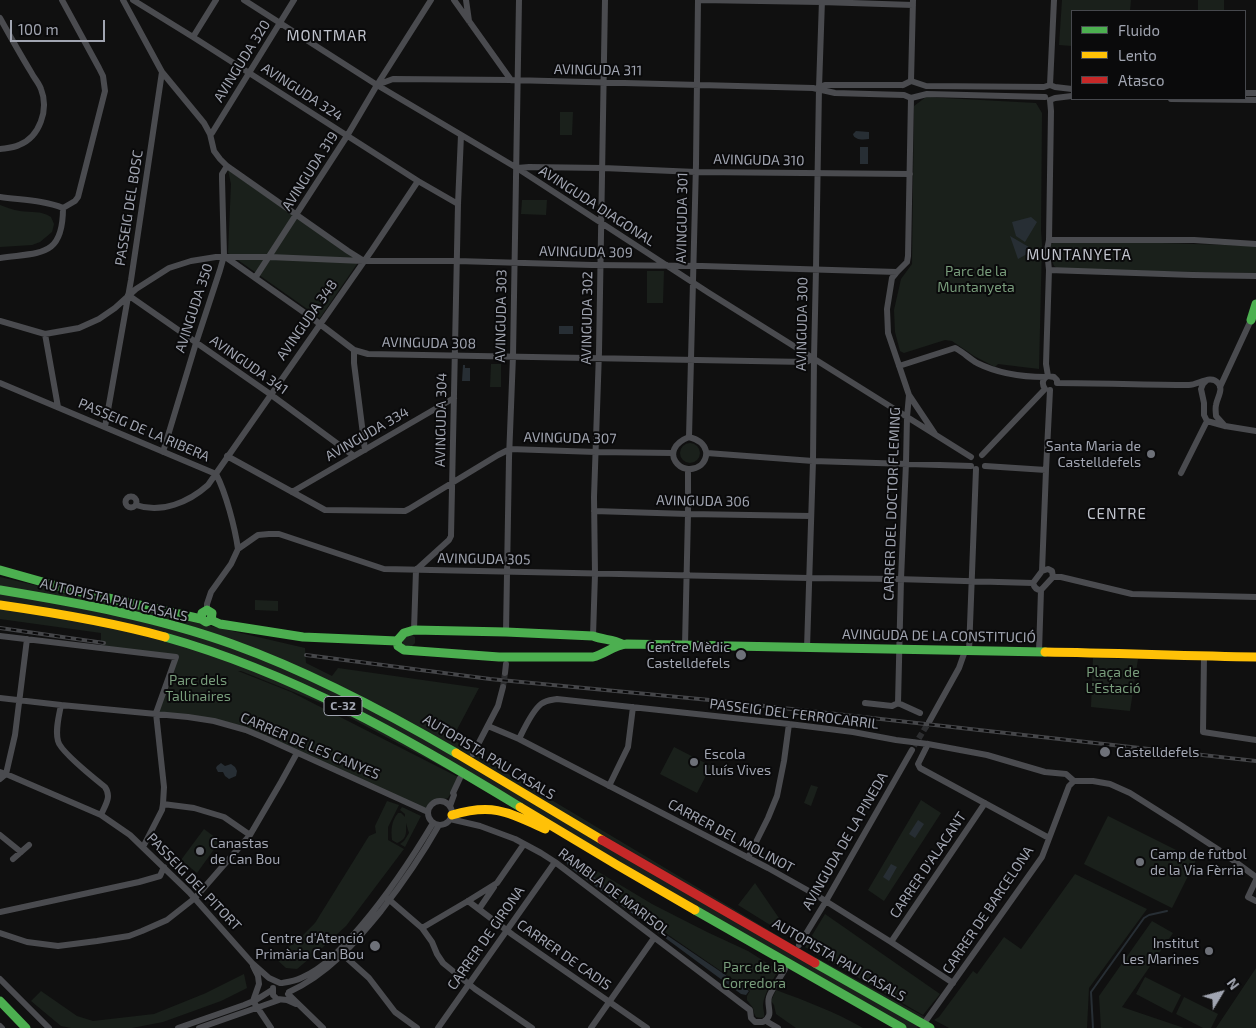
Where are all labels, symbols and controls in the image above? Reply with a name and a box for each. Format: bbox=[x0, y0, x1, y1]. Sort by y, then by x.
scale bar bbox=[12, 10, 108, 42]
legend bbox=[1071, 10, 1246, 100]
street label: AVINGUDA 320 bbox=[210, 17, 274, 105]
text: 100 m bbox=[18, 20, 59, 38]
text: Fluido bbox=[1118, 21, 1160, 39]
district label: MONTMAR bbox=[286, 27, 368, 45]
text: Lento bbox=[1118, 46, 1157, 64]
street label: AVINGUDA 324 bbox=[258, 59, 346, 125]
street label: AVINGUDA 311 bbox=[554, 61, 642, 79]
text: Atasco bbox=[1118, 71, 1164, 89]
street label: AVINGUDA 319 bbox=[278, 128, 342, 214]
street label: PASSEIG DEL BOSC bbox=[112, 149, 146, 267]
street label: AVINGUDA 310 bbox=[713, 151, 805, 169]
street label: AVINGUDA DIAGONAL bbox=[536, 162, 658, 250]
street label: AVINGUDA 301 bbox=[673, 172, 691, 264]
street label: AVINGUDA 309 bbox=[539, 243, 633, 261]
district label: MUNTANYETA bbox=[1025, 246, 1133, 264]
street label: AVINGUDA 350 bbox=[172, 261, 216, 355]
park label: Parc de la Muntanyeta bbox=[937, 263, 1015, 296]
street label: AVINGUDA 303 bbox=[492, 269, 510, 363]
street label: AVINGUDA 302 bbox=[578, 271, 596, 365]
street label: AVINGUDA 348 bbox=[273, 277, 341, 363]
street label: AVINGUDA 300 bbox=[793, 277, 811, 371]
street label: AVINGUDA 341 bbox=[207, 332, 291, 398]
street label: AVINGUDA 308 bbox=[382, 334, 476, 352]
street label: AVINGUDA 304 bbox=[432, 373, 450, 467]
street label: PASSEIG DE LA RIBERA bbox=[76, 395, 212, 465]
street label: AVINGUDA 334 bbox=[322, 403, 412, 465]
street label: CARRER DEL DOCTOR FLEMING bbox=[880, 407, 904, 601]
street label: AVINGUDA 307 bbox=[523, 429, 617, 447]
place label: Santa Maria de Castelldefels bbox=[1046, 438, 1141, 471]
marker: Santa Maria de Castelldefels bbox=[1145, 448, 1157, 460]
street label: AVINGUDA 306 bbox=[656, 492, 750, 510]
district label: CENTRE bbox=[1086, 505, 1148, 523]
street label: AVINGUDA 305 bbox=[437, 550, 531, 568]
street label: AUTOPISTA PAU CASALS bbox=[38, 575, 190, 625]
street label: AVINGUDA DE LA CONSTITUCIÓ bbox=[842, 626, 1036, 646]
place label: Centre Mèdic Castelldefels bbox=[647, 639, 730, 672]
marker: Centre Mèdic Castelldefels bbox=[734, 648, 748, 662]
park label: Plaça de L'Estació bbox=[1085, 664, 1141, 696]
park label: Parc dels Tallinaires bbox=[165, 672, 231, 704]
street label: PASSEIG DEL FERROCARRIL bbox=[709, 695, 879, 733]
road number: C-32 bbox=[324, 696, 362, 716]
street label: CARRER DE LES CANYES bbox=[238, 709, 382, 783]
street label: AUTOPISTA PAU CASALS bbox=[420, 711, 558, 803]
place label: Castelldefels bbox=[1116, 744, 1199, 760]
marker: Castelldefels bbox=[1098, 745, 1112, 759]
place label: Escola Lluís Vives bbox=[704, 746, 771, 779]
marker: Escola Lluís Vives bbox=[688, 756, 700, 768]
street label: AVINGUDA DE LA PINEDA bbox=[799, 769, 891, 913]
street label: CARRER DEL MOLINOT bbox=[665, 796, 797, 876]
street label: CARRER D'ALACANT bbox=[886, 809, 970, 921]
street label: PASSEIG DEL PITORT bbox=[143, 830, 245, 934]
place label: Canastas de Can Bou bbox=[210, 835, 280, 868]
street label: CARRER DE BARCELONA bbox=[939, 843, 1037, 977]
marker: Canastas de Can Bou bbox=[194, 845, 206, 857]
street label: RAMBLA DE MARISOL bbox=[555, 845, 673, 939]
place label: Camp de futbol de la Via Fèrria bbox=[1150, 846, 1247, 879]
marker: Camp de futbol de la Via Fèrria bbox=[1134, 856, 1146, 868]
street label: CARRER DE GIRONA bbox=[444, 883, 528, 993]
street label: AUTOPISTA PAU CASALS bbox=[769, 915, 909, 1005]
street label: CARRER DE CADIS bbox=[514, 916, 614, 994]
place label: Centre d'Atenció Primària Can Bou bbox=[255, 930, 364, 962]
place label: Institut Les Marines bbox=[1122, 935, 1199, 968]
marker: Centre d'Atenció Primària Can Bou bbox=[368, 939, 382, 953]
marker: Institut Les Marines bbox=[1203, 945, 1215, 957]
park label: Parc de la Corredora bbox=[722, 959, 786, 992]
north arrow bbox=[1196, 968, 1246, 1018]
text: N bbox=[1224, 975, 1243, 993]

